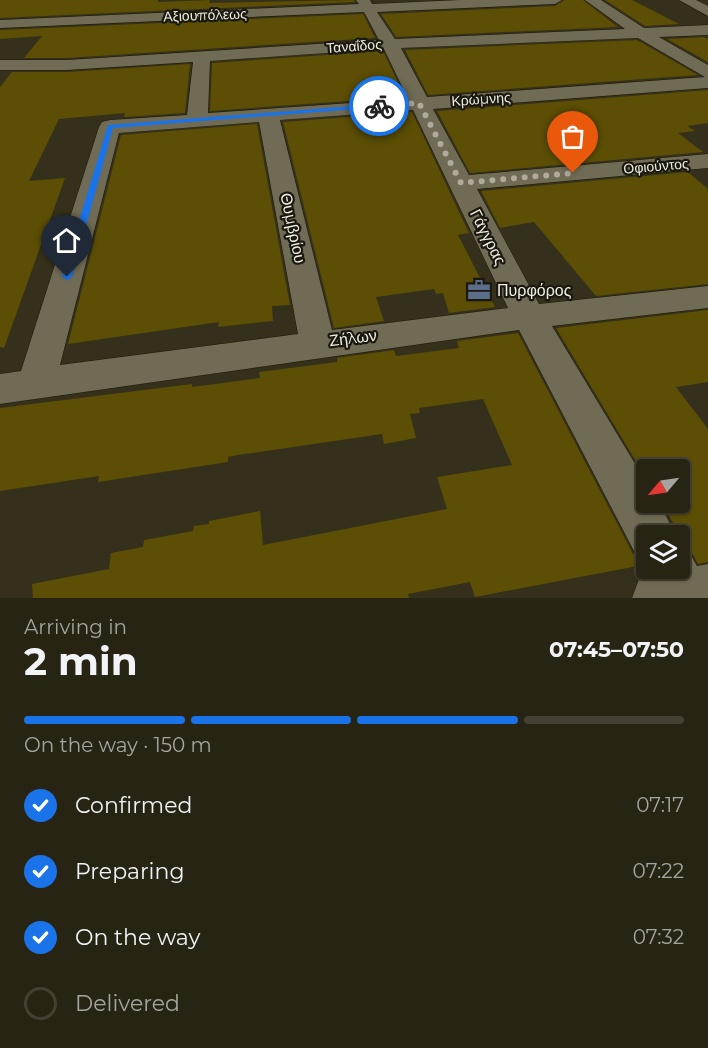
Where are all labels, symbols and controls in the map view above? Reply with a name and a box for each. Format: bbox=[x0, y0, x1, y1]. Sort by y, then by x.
street label: Αξιουπόλεως bbox=[163, 5, 247, 25]
street label: Ταναΐδος bbox=[326, 35, 383, 57]
courier bbox=[349, 76, 409, 136]
street label: Κρώμνης bbox=[451, 88, 511, 110]
icon: bike bbox=[363, 90, 396, 123]
pin bbox=[547, 111, 598, 173]
icon: bag bbox=[556, 120, 589, 153]
street label: Οφιούντος bbox=[623, 154, 690, 178]
street label: Θυμβρίου bbox=[276, 191, 310, 265]
street label: Γάγγρας bbox=[466, 206, 510, 268]
pin bbox=[41, 215, 92, 277]
icon: home bbox=[50, 224, 83, 257]
office icon: Πυρφόρος bbox=[466, 277, 492, 303]
place label: Πυρφόρος bbox=[497, 281, 572, 300]
street label: Ζήλων bbox=[328, 326, 378, 350]
north arrow bbox=[636, 459, 690, 513]
map controls bbox=[636, 459, 690, 579]
button: layers bbox=[636, 525, 690, 579]
text: Arriving in bbox=[24, 615, 127, 639]
text: 07:45–07:50 bbox=[549, 636, 684, 663]
text: 2 min bbox=[24, 637, 138, 685]
text: On the way · 150 m bbox=[24, 733, 212, 757]
icon: check bbox=[24, 789, 57, 822]
text: Confirmed bbox=[75, 792, 192, 819]
text: 07:17 bbox=[636, 793, 684, 817]
icon: check bbox=[24, 855, 57, 888]
text: Preparing bbox=[75, 858, 184, 885]
text: 07:22 bbox=[633, 859, 684, 883]
icon: check bbox=[24, 921, 57, 954]
text: On the way bbox=[75, 924, 200, 951]
text: 07:32 bbox=[633, 925, 684, 949]
text: Delivered bbox=[75, 990, 180, 1017]

